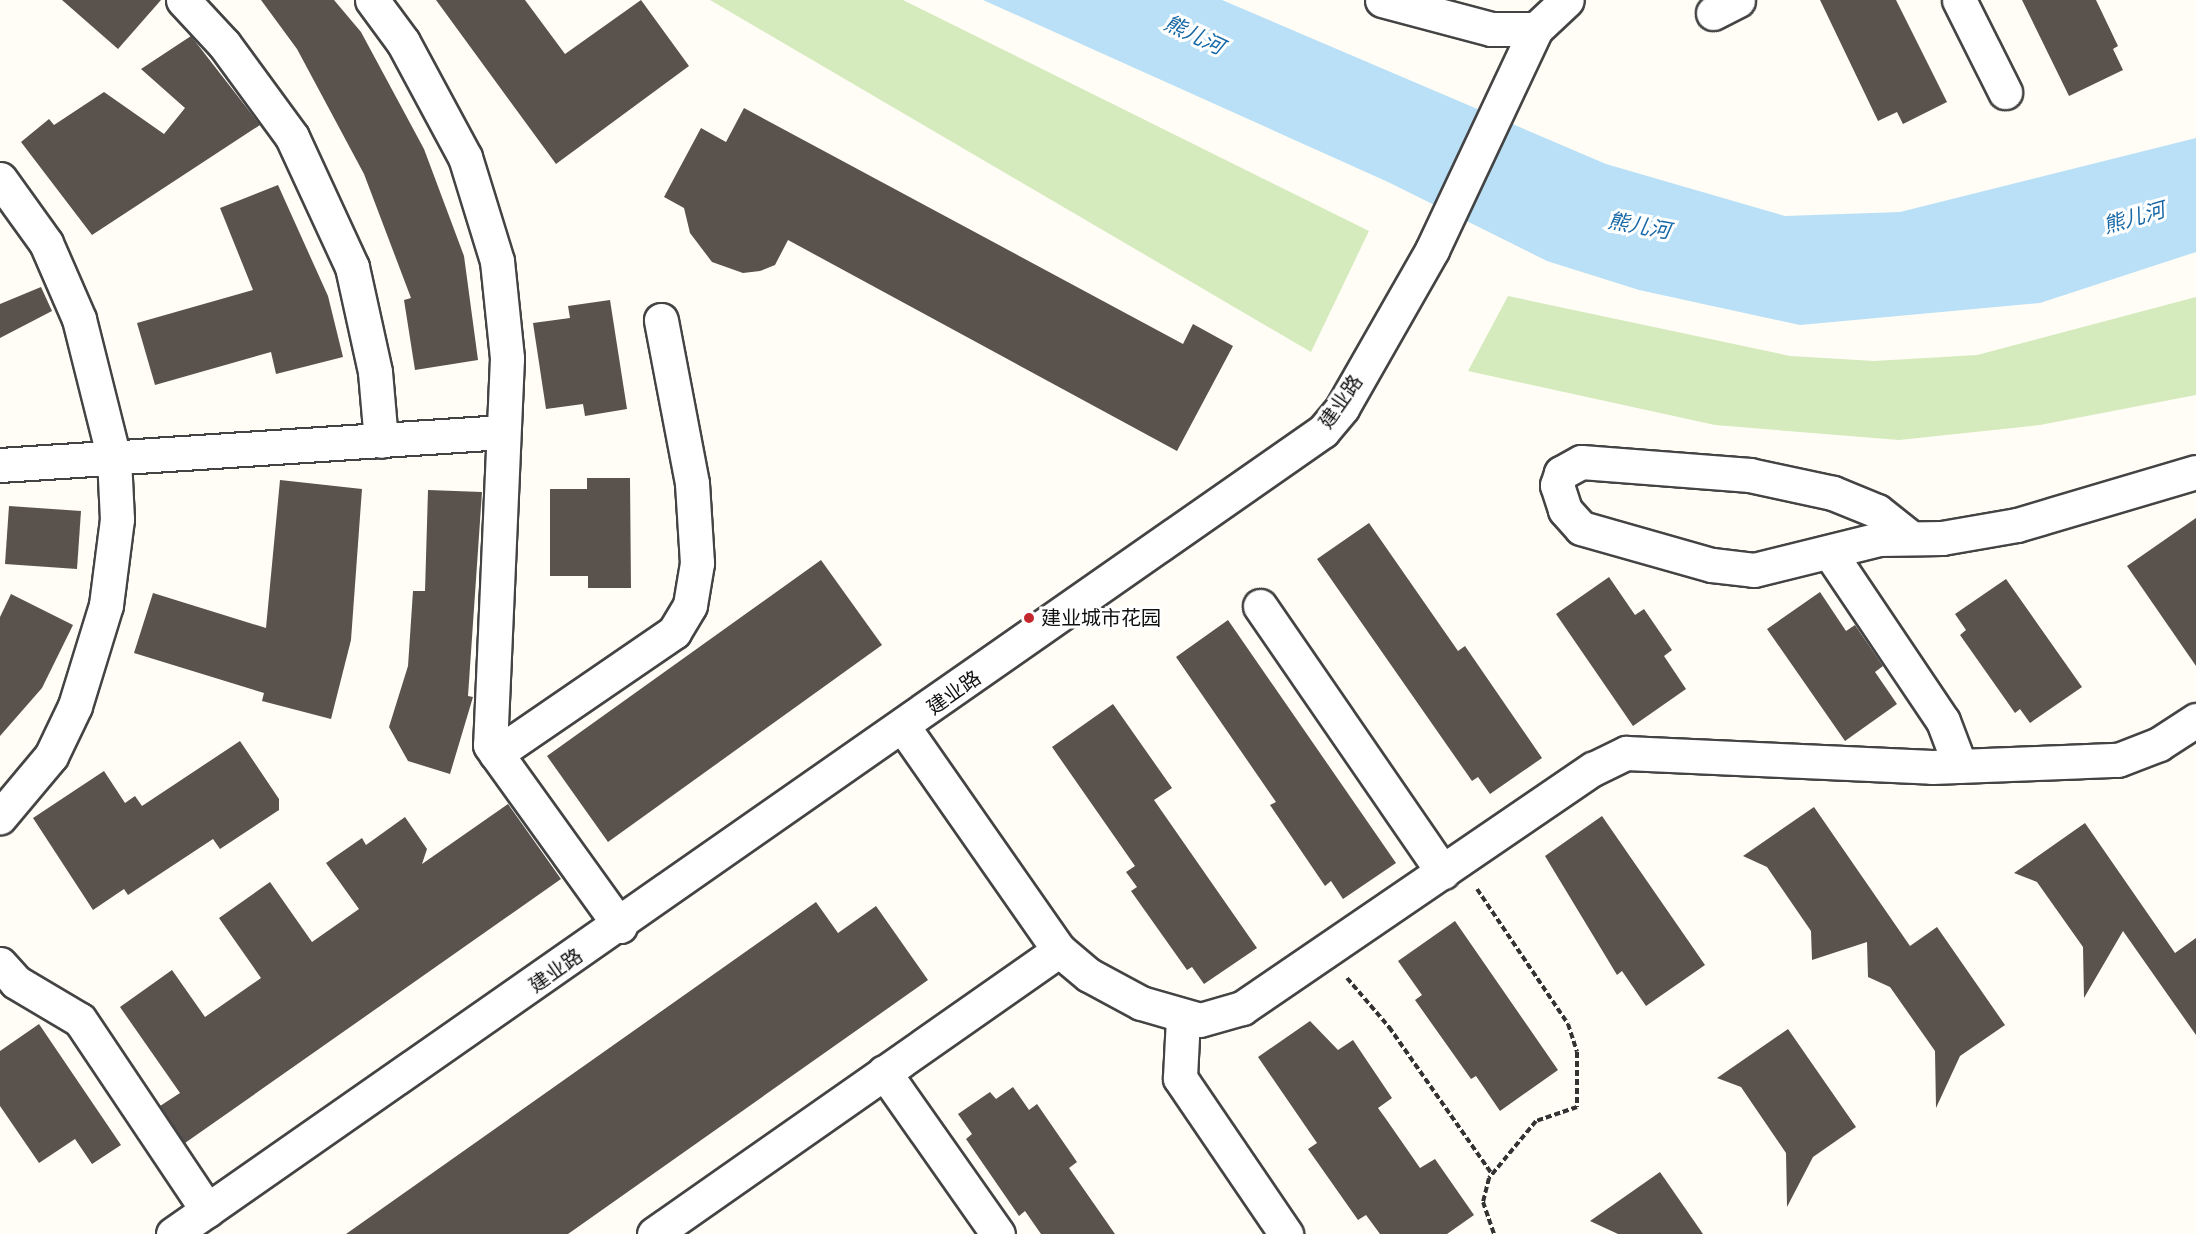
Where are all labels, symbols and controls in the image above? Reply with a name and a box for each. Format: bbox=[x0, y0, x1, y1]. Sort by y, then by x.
water label: 熊儿河 bbox=[1160, 10, 1228, 60]
water label: 熊儿河 bbox=[2100, 197, 2168, 239]
water label: 熊儿河 bbox=[1606, 208, 1672, 244]
street label: 建业路 bbox=[1314, 371, 1368, 433]
place label: 建业城市花园 bbox=[1041, 606, 1161, 630]
marker: 建业城市花园 bbox=[1022, 611, 1036, 625]
street label: 建业路 bbox=[923, 666, 985, 720]
street label: 建业路 bbox=[525, 944, 587, 998]

